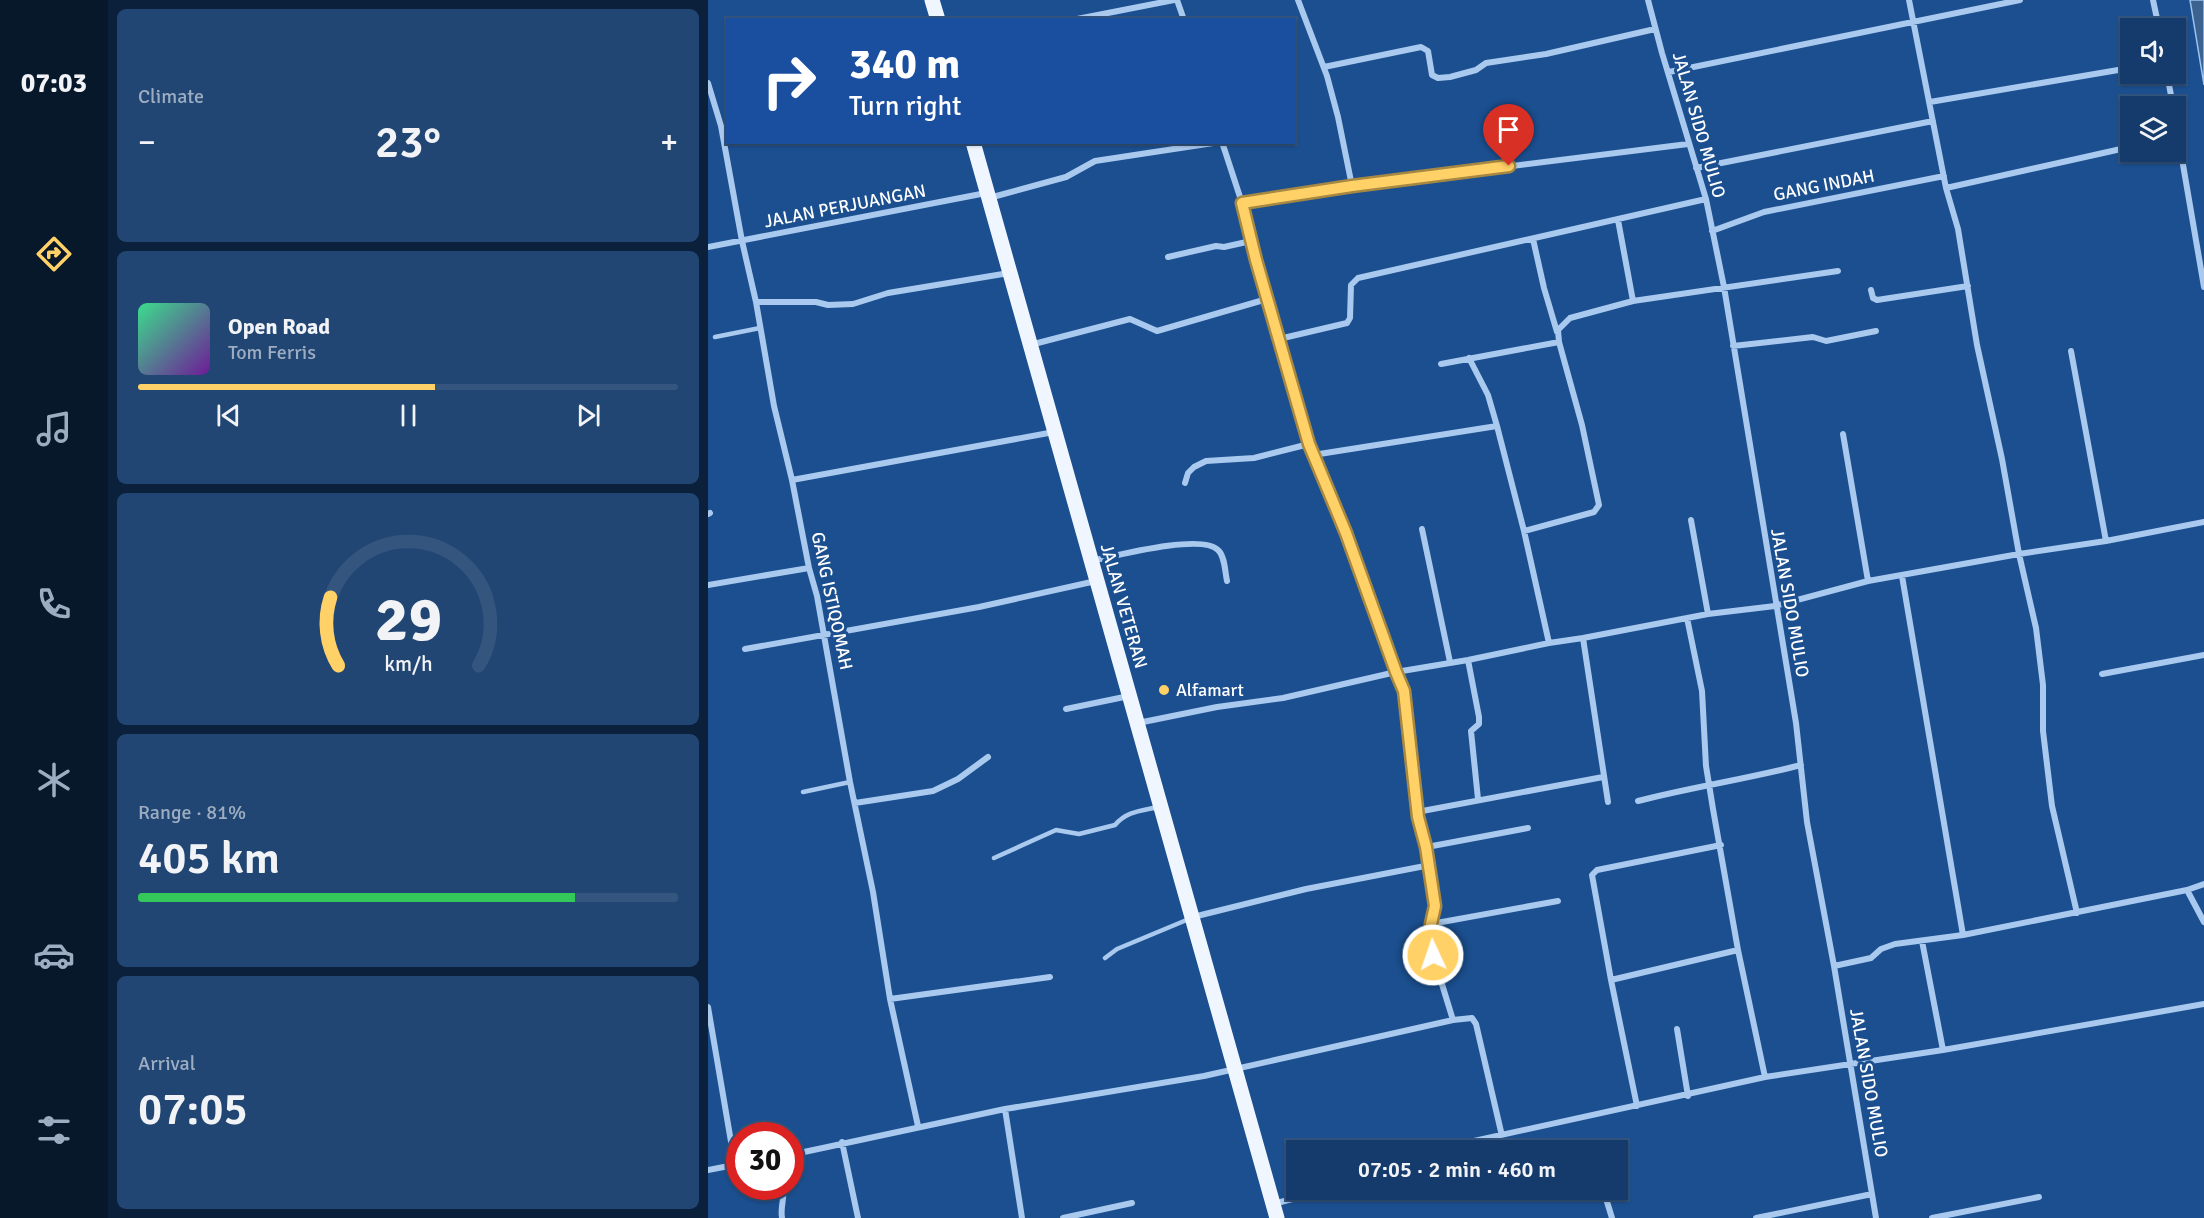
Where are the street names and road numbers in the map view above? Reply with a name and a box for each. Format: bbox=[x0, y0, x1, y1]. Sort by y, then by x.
street label: JALAN SIDO MULIO bbox=[1668, 49, 1730, 201]
street label: GANG INDAH bbox=[1772, 164, 1876, 206]
street label: JALAN PERJUANGAN bbox=[762, 180, 928, 232]
street label: JALAN SIDO MULIO bbox=[1766, 527, 1814, 679]
street label: GANG ISTIQOMAH bbox=[807, 530, 857, 672]
street label: JALAN VETERAN bbox=[1096, 541, 1152, 671]
street label: JALAN SIDO MULIO bbox=[1845, 1007, 1893, 1159]

